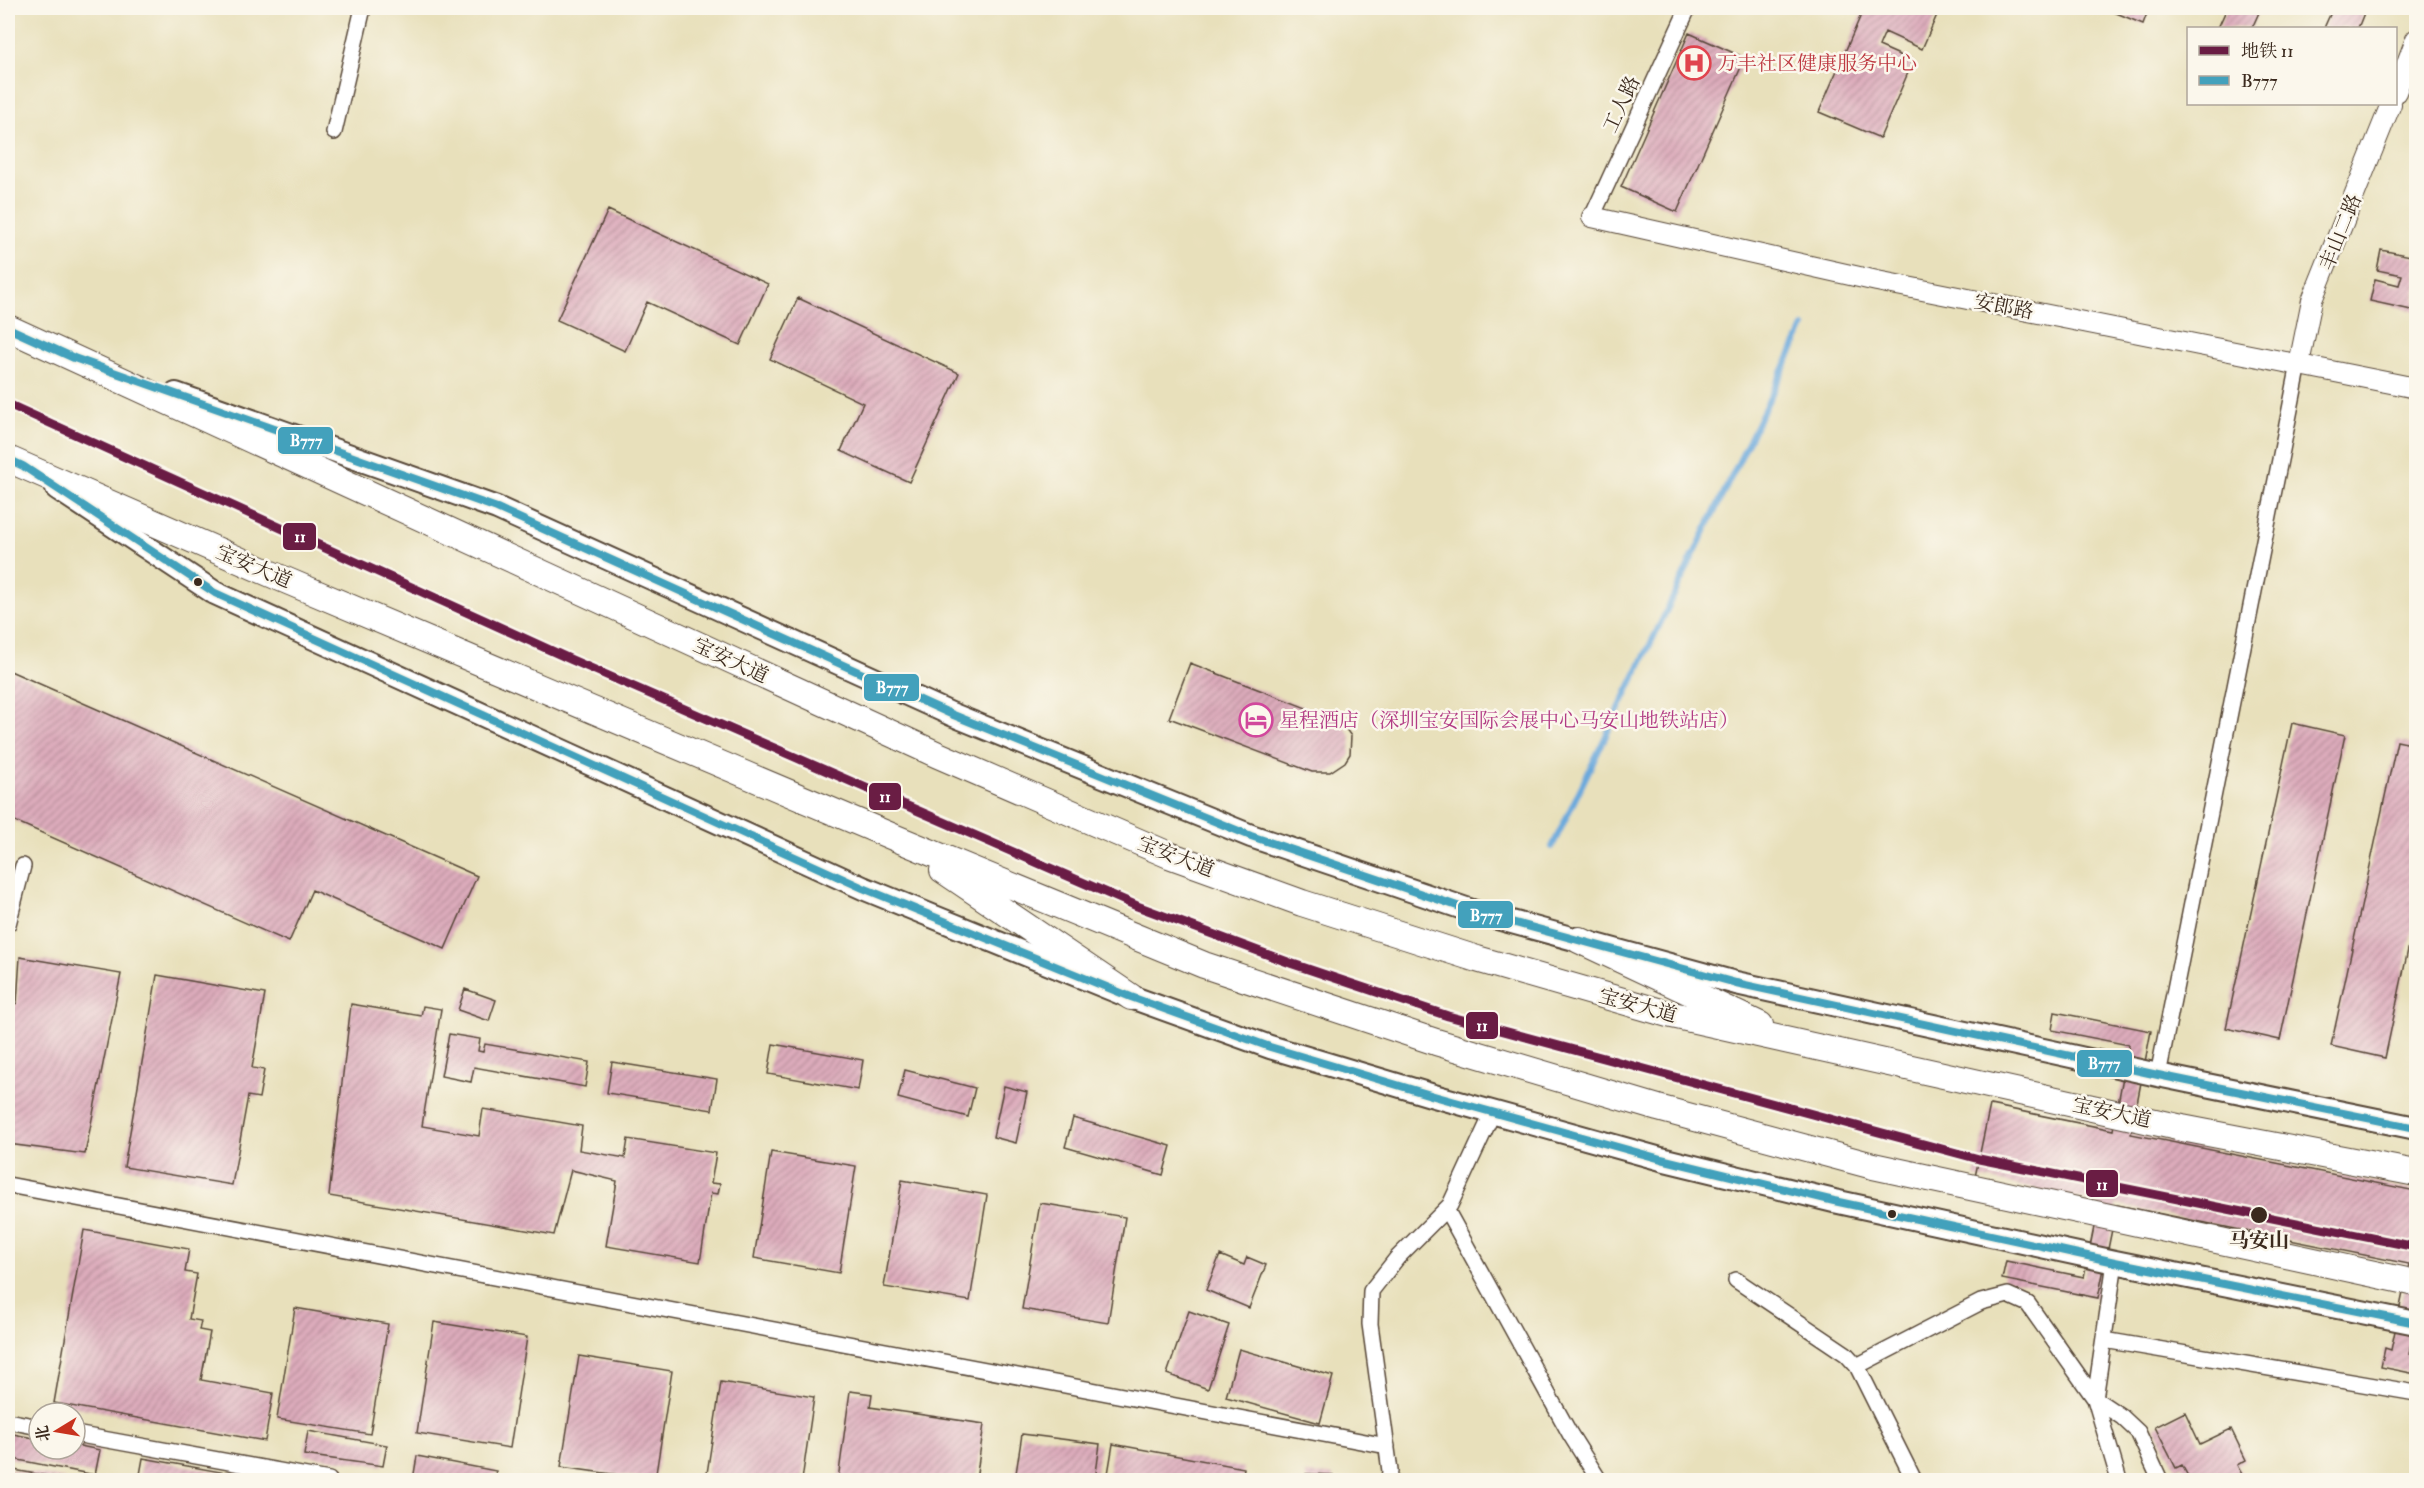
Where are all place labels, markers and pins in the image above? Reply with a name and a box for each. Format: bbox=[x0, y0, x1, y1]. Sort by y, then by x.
hospital icon: 万丰社区健康服务中心 bbox=[1676, 45, 1712, 81]
place label: 万丰社区健康服务中心 bbox=[1717, 51, 1917, 76]
unlabelled marker bbox=[192, 576, 204, 588]
hotel icon: 星程酒店（深圳宝安国际会展中心马安山地铁站店） bbox=[1238, 702, 1274, 738]
place label: 星程酒店（深圳宝安国际会展中心马安山地铁站店） bbox=[1279, 708, 1739, 733]
marker: 马安山 bbox=[2249, 1205, 2269, 1225]
unlabelled marker bbox=[1886, 1208, 1898, 1220]
place label: 马安山 bbox=[2229, 1228, 2289, 1253]

